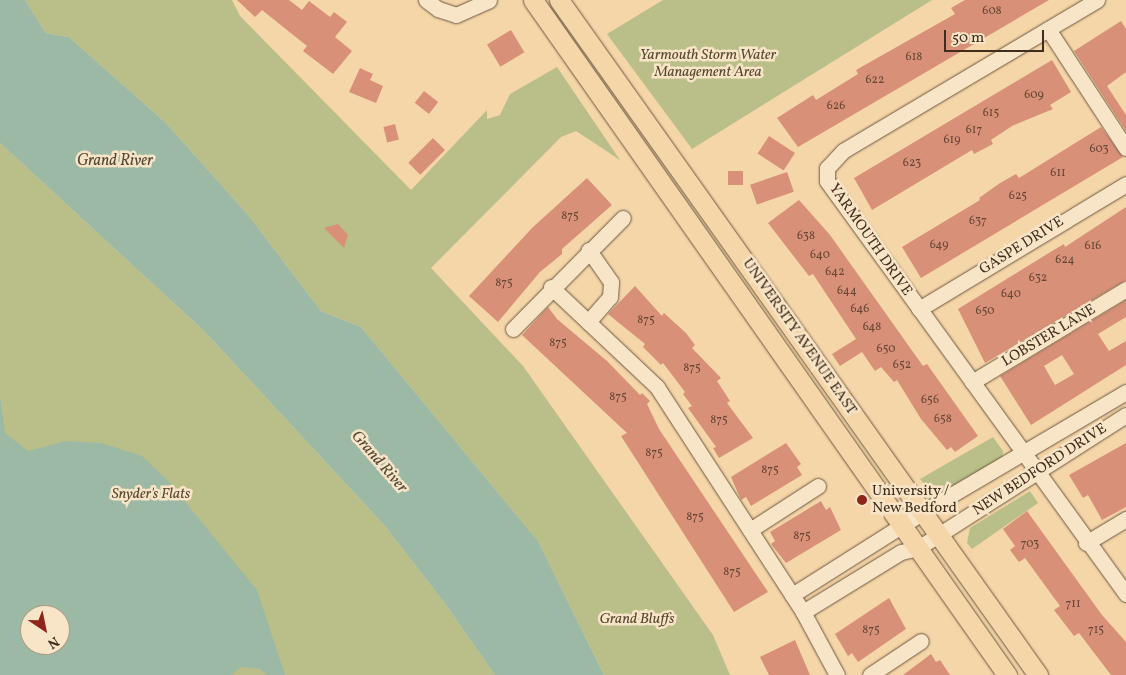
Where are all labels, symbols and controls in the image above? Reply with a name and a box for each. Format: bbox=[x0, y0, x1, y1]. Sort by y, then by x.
house number: 608 bbox=[982, 5, 1002, 19]
scale bar bbox=[946, 20, 1046, 52]
text: 50 m bbox=[952, 28, 984, 49]
park label: Yarmouth Storm Water Management Area bbox=[640, 46, 776, 81]
house number: 618 bbox=[906, 51, 922, 65]
house number: 622 bbox=[866, 74, 884, 88]
house number: 609 bbox=[1024, 89, 1044, 103]
house number: 626 bbox=[827, 100, 845, 114]
house number: 615 bbox=[983, 107, 999, 121]
house number: 617 bbox=[966, 124, 982, 138]
house number: 619 bbox=[944, 134, 960, 148]
house number: 603 bbox=[1089, 143, 1109, 157]
water label: Grand River bbox=[77, 151, 153, 171]
house number: 623 bbox=[903, 157, 921, 171]
house number: 611 bbox=[1050, 167, 1066, 181]
street label: YARMOUTH DRIVE bbox=[825, 180, 915, 300]
house number: 625 bbox=[1009, 190, 1027, 204]
house number: 875 bbox=[561, 210, 579, 224]
street label: GASPE DRIVE bbox=[977, 213, 1067, 279]
house number: 637 bbox=[969, 215, 987, 229]
house number: 638 bbox=[797, 230, 815, 244]
house number: 649 bbox=[930, 239, 948, 253]
house number: 616 bbox=[1085, 240, 1101, 254]
house number: 640 bbox=[810, 249, 830, 263]
house number: 624 bbox=[1055, 254, 1075, 268]
street label: UNIVERSITY AVENUE EAST bbox=[738, 255, 860, 419]
house number: 642 bbox=[825, 266, 845, 280]
house number: 632 bbox=[1029, 272, 1047, 286]
house number: 875 bbox=[495, 277, 513, 291]
house number: 644 bbox=[837, 285, 857, 299]
house number: 640 bbox=[1001, 288, 1021, 302]
street label: LOBSTER LANE bbox=[999, 301, 1099, 371]
house number: 646 bbox=[851, 303, 869, 317]
house number: 650 bbox=[976, 305, 994, 319]
house number: 875 bbox=[637, 314, 655, 328]
house number: 648 bbox=[863, 321, 881, 335]
house number: 875 bbox=[549, 337, 567, 351]
house number: 650 bbox=[877, 343, 895, 357]
house number: 652 bbox=[893, 359, 911, 373]
house number: 875 bbox=[683, 362, 701, 376]
house number: 875 bbox=[609, 391, 627, 405]
house number: 656 bbox=[921, 394, 939, 408]
house number: 658 bbox=[934, 413, 952, 427]
house number: 875 bbox=[710, 414, 728, 428]
street label: NEW BEDFORD DRIVE bbox=[969, 420, 1111, 520]
water label: Grand River bbox=[347, 427, 411, 497]
house number: 875 bbox=[645, 447, 663, 461]
house number: 875 bbox=[761, 464, 779, 478]
place label: University / New Bedford bbox=[872, 482, 957, 517]
park label: Snyder's Flats bbox=[112, 486, 190, 504]
marker: University / New Bedford bbox=[856, 494, 868, 506]
house number: 875 bbox=[686, 511, 704, 525]
house number: 875 bbox=[793, 530, 811, 544]
house number: 703 bbox=[1021, 538, 1039, 552]
house number: 875 bbox=[723, 566, 741, 580]
house number: 711 bbox=[1065, 598, 1081, 612]
north arrow bbox=[20, 605, 70, 655]
park label: Grand Bluffs bbox=[599, 611, 675, 629]
house number: 875 bbox=[862, 624, 880, 638]
house number: 715 bbox=[1088, 624, 1104, 638]
text: N bbox=[44, 631, 63, 653]

